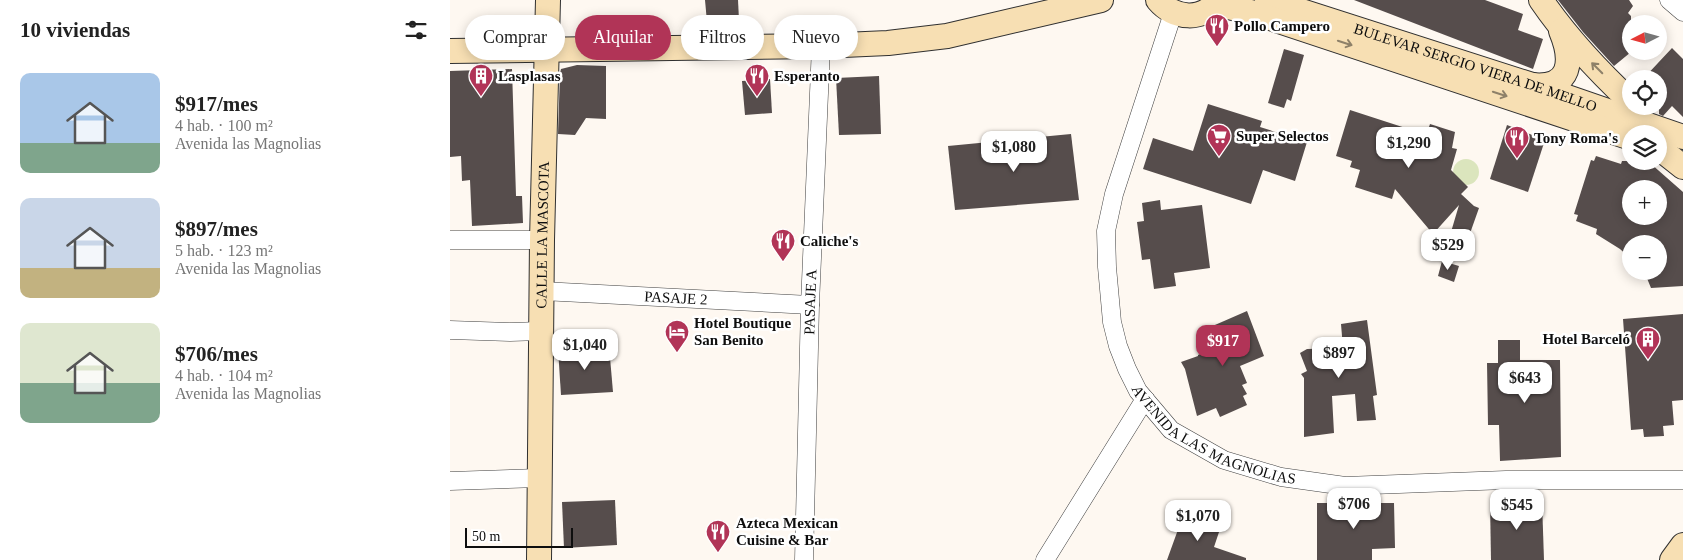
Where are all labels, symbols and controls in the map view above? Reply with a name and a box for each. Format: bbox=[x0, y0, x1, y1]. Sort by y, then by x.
restaurant icon: Pollo Campero bbox=[1204, 13, 1230, 47]
chip: Comprar bbox=[465, 15, 565, 60]
chip: Alquilar bbox=[575, 15, 671, 60]
chip: Filtros bbox=[681, 15, 764, 60]
chip: Nuevo bbox=[774, 15, 858, 60]
north arrow bbox=[1622, 15, 1668, 60]
map controls bbox=[1622, 15, 1667, 280]
icon: filters bbox=[402, 16, 430, 44]
text: 10 viviendas bbox=[20, 18, 130, 42]
place label: Pollo Campero bbox=[1234, 18, 1330, 34]
street label: BULEVAR SERGIO VIERA DE MELLO bbox=[1352, 20, 1599, 115]
one-way arrow bbox=[1337, 39, 1353, 49]
one-way arrow bbox=[1590, 62, 1603, 74]
building icon: Lasplasas bbox=[468, 63, 494, 97]
restaurant icon: Esperanto bbox=[744, 63, 770, 97]
place label: Lasplasas bbox=[498, 68, 561, 84]
place label: Esperanto bbox=[774, 68, 840, 84]
button: locate bbox=[1622, 70, 1667, 115]
one-way arrow bbox=[1491, 90, 1507, 100]
text: $917/mes bbox=[175, 92, 258, 116]
icon: home bbox=[60, 93, 120, 153]
text: 4 hab. · 100 m² bbox=[175, 117, 273, 134]
supermarket icon: Super Selectos bbox=[1206, 123, 1232, 157]
restaurant icon: Tony Roma's bbox=[1504, 125, 1530, 159]
button: layers bbox=[1622, 125, 1667, 170]
pin: $1,290 bbox=[1368, 126, 1450, 169]
place label: Super Selectos bbox=[1236, 128, 1329, 144]
pin: $1,080 bbox=[973, 130, 1055, 173]
place label: Tony Roma's bbox=[1534, 130, 1618, 146]
text: $1,290 bbox=[1387, 134, 1431, 151]
text: Avenida las Magnolias bbox=[175, 135, 321, 152]
text: $1,080 bbox=[992, 138, 1036, 155]
street label: CALLE LA MASCOTA bbox=[533, 161, 552, 309]
button: + bbox=[1622, 180, 1667, 225]
text: $897/mes bbox=[175, 217, 258, 241]
icon: home bbox=[60, 218, 120, 278]
restaurant icon: Caliche's bbox=[770, 228, 796, 262]
pin: $529 bbox=[1418, 228, 1478, 271]
place label: Caliche's bbox=[800, 233, 858, 249]
button: − bbox=[1622, 235, 1667, 280]
text: $529 bbox=[1432, 236, 1464, 253]
text: 5 hab. · 123 m² bbox=[175, 242, 273, 259]
text: Avenida las Magnolias bbox=[175, 260, 321, 277]
street label: PASAJE A bbox=[801, 269, 820, 335]
street label: PASAJE 2 bbox=[644, 288, 708, 308]
place label: Hotel Boutique San Benito bbox=[694, 315, 791, 348]
hotel icon: Hotel Boutique San Benito bbox=[664, 319, 690, 353]
pin: $917 bbox=[1193, 324, 1253, 367]
building icon: Hotel Barceló bbox=[1635, 326, 1661, 360]
pin: $1,040 bbox=[544, 328, 626, 371]
place label: Hotel Barceló bbox=[1542, 331, 1630, 347]
text: $917 bbox=[1207, 332, 1239, 349]
text: $1,040 bbox=[563, 336, 607, 353]
pin: $897 bbox=[1309, 336, 1369, 379]
text: $706/mes bbox=[175, 342, 258, 366]
icon: home bbox=[60, 343, 120, 403]
text: $897 bbox=[1323, 344, 1355, 361]
pin: $643 bbox=[1495, 362, 1555, 404]
text: 4 hab. · 104 m² bbox=[175, 367, 273, 384]
text: $643 bbox=[1509, 369, 1541, 386]
street label: AVENIDA LAS MAGNOLIAS bbox=[1128, 383, 1297, 487]
text: Avenida las Magnolias bbox=[175, 385, 321, 402]
pin: $706 bbox=[1324, 488, 1384, 530]
pin: $545 bbox=[1487, 488, 1547, 531]
text: $706 bbox=[1338, 495, 1370, 512]
text: $545 bbox=[1501, 496, 1533, 513]
pin: $1,070 bbox=[1157, 500, 1239, 542]
text: $1,070 bbox=[1176, 507, 1220, 524]
place label: Azteca Mexican Cuisine & Bar bbox=[736, 515, 839, 548]
restaurant icon: Azteca Mexican Cuisine & Bar bbox=[705, 519, 731, 553]
scale bar bbox=[465, 525, 572, 548]
text: 50 m bbox=[472, 529, 500, 544]

